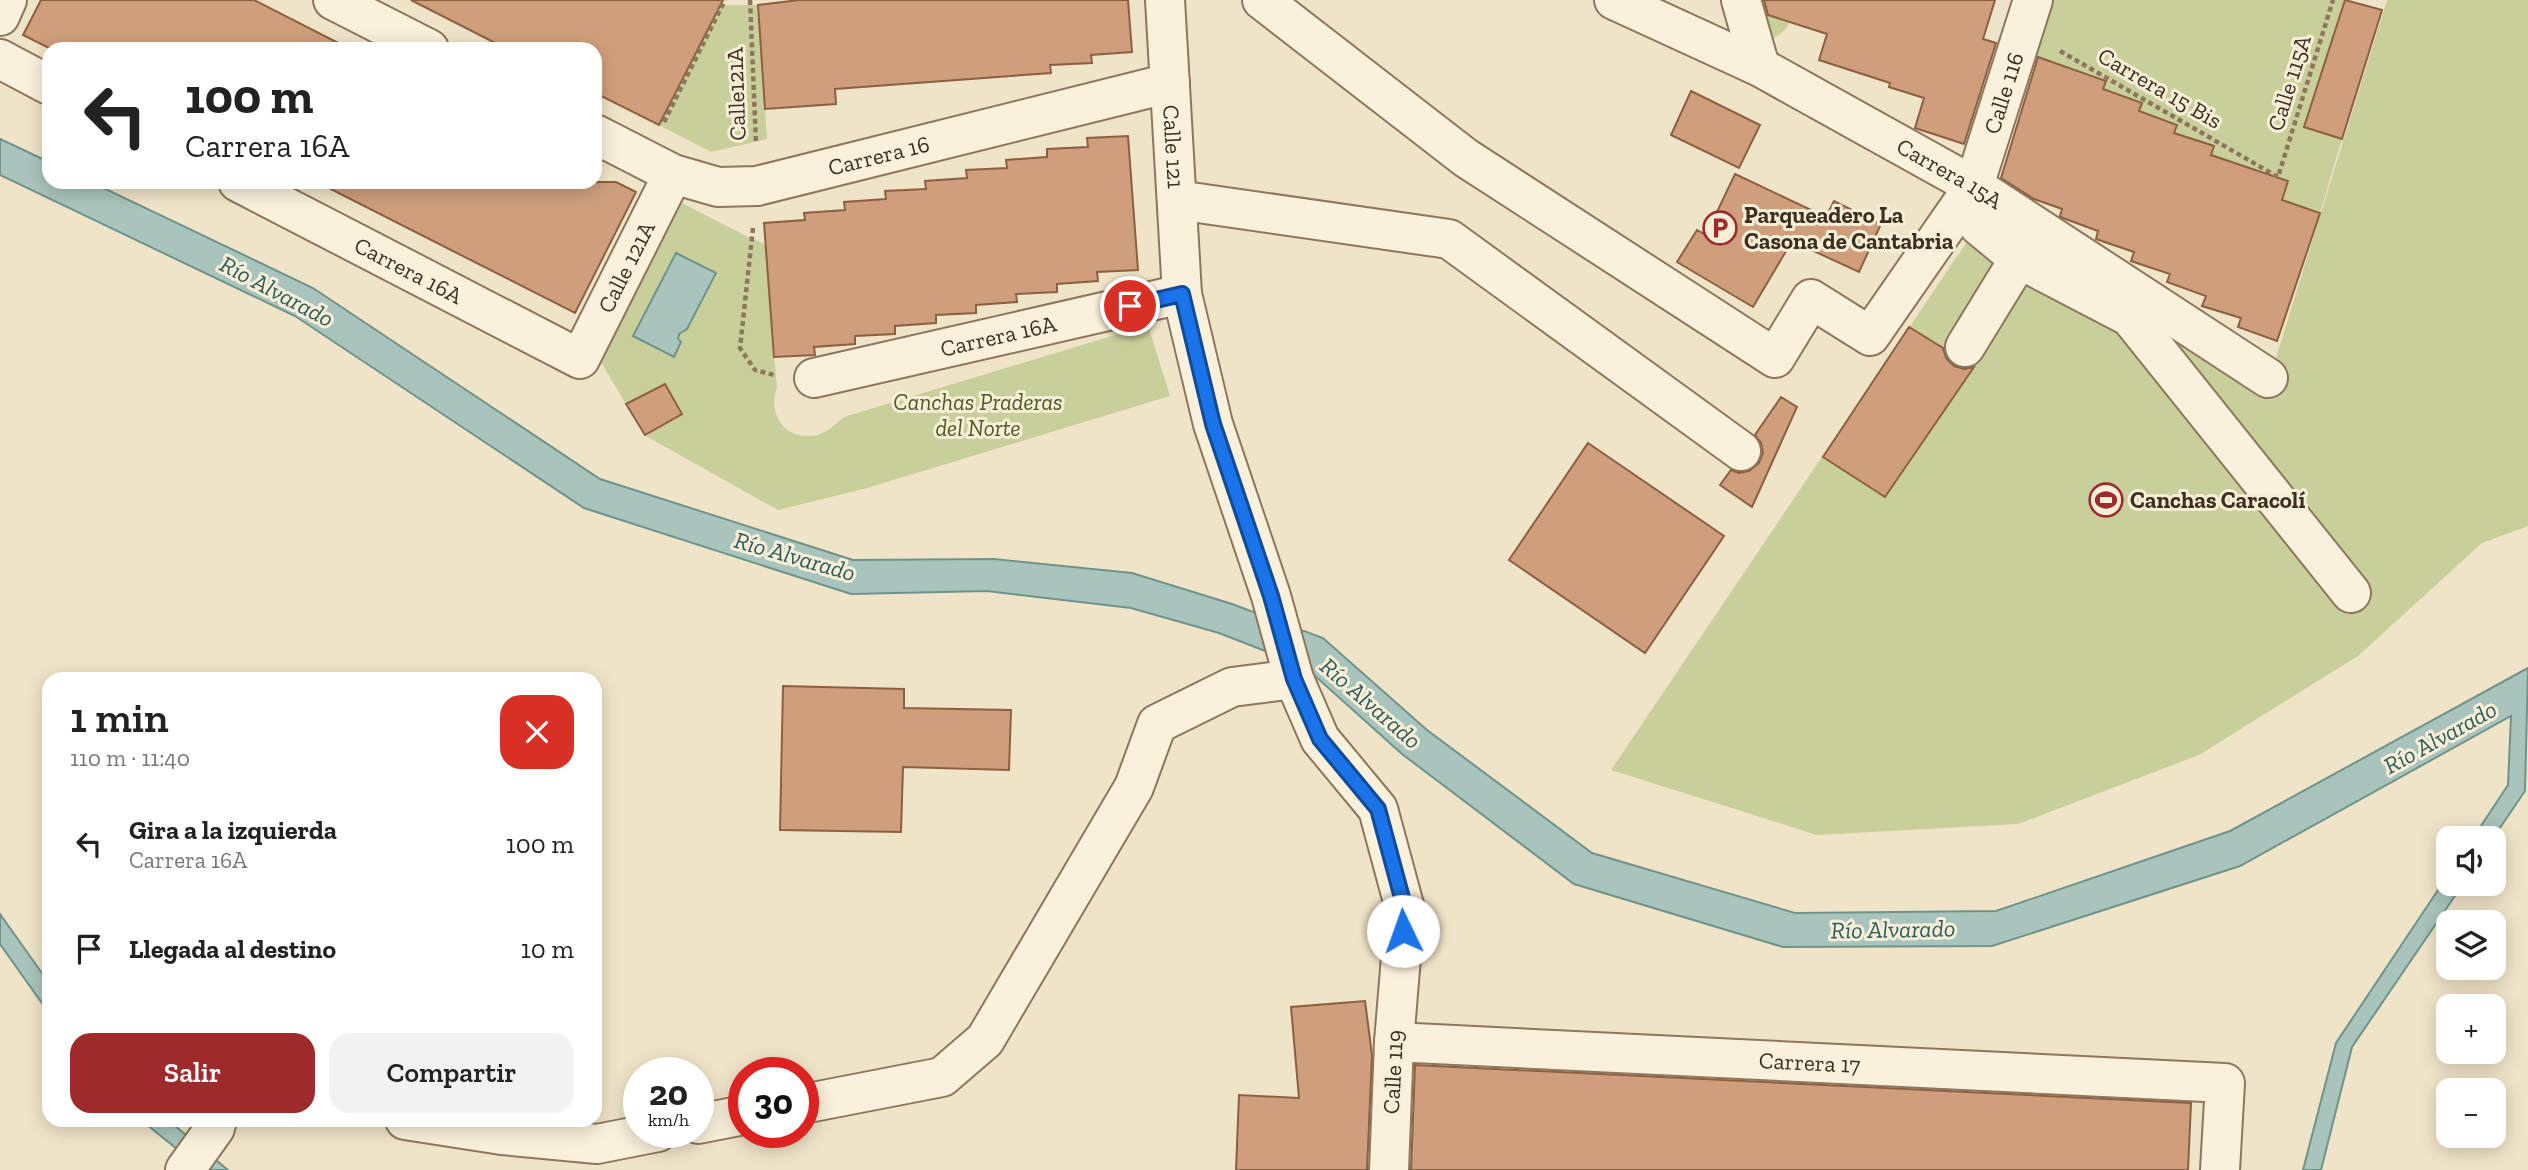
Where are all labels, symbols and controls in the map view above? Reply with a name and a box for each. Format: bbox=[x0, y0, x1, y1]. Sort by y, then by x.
street label: Calle 115A bbox=[2261, 31, 2317, 134]
street label: Carrera 15 Bis bbox=[2093, 41, 2227, 135]
street label: Calle121A bbox=[720, 46, 752, 141]
street label: Calle 116 bbox=[1977, 49, 2030, 137]
text: 100 m bbox=[185, 67, 313, 126]
icon: left bbox=[70, 70, 161, 161]
street label: Calle 121 bbox=[1157, 104, 1190, 190]
text: Carrera 16A bbox=[185, 127, 349, 165]
street label: Carrera 16 bbox=[825, 130, 932, 182]
street label: Carrera 15A bbox=[1892, 132, 2009, 215]
place label: Parqueadero La Casona de Cantabria bbox=[1744, 201, 1954, 255]
parking icon: Parqueadero La Casona de Cantabria bbox=[1701, 209, 1739, 247]
street label: Calle 121A bbox=[592, 216, 661, 317]
street label: Carrera 16A bbox=[350, 231, 468, 310]
water label: Río Alvarado bbox=[215, 249, 339, 333]
pin bbox=[1100, 276, 1160, 336]
icon: arrive bbox=[1111, 287, 1149, 325]
street label: Carrera 16A bbox=[938, 309, 1060, 363]
park label: Canchas Praderas del Norte bbox=[893, 388, 1063, 442]
sports icon: Canchas Caracolí bbox=[2087, 481, 2125, 519]
place label: Canchas Caracolí bbox=[2130, 486, 2305, 514]
water label: Río Alvarado bbox=[731, 525, 859, 587]
water label: Río Alvarado bbox=[1314, 651, 1428, 755]
text: 1 min bbox=[70, 692, 169, 743]
water label: Río Alvarado bbox=[2378, 694, 2502, 780]
button: close bbox=[500, 695, 574, 769]
text: 110 m · 11:40 bbox=[70, 744, 190, 772]
text: Gira a la izquierda bbox=[129, 814, 337, 846]
icon: left bbox=[70, 825, 108, 863]
map controls bbox=[2436, 826, 2506, 1148]
button: sound bbox=[2436, 826, 2506, 896]
text: 100 m bbox=[506, 828, 574, 860]
text: Carrera 16A bbox=[129, 846, 247, 874]
position arrow bbox=[1366, 894, 1440, 968]
button: layers bbox=[2436, 910, 2506, 980]
water label: Río Alvarado bbox=[1830, 913, 1956, 945]
icon: arrive bbox=[70, 930, 108, 968]
text: Llegada al destino bbox=[129, 933, 336, 965]
text: 10 m bbox=[521, 933, 574, 965]
button: + bbox=[2436, 994, 2506, 1064]
street label: Calle 119 bbox=[1377, 1029, 1409, 1115]
button: Salir bbox=[70, 1033, 315, 1113]
button: Compartir bbox=[329, 1033, 574, 1113]
street label: Carrera 17 bbox=[1758, 1046, 1861, 1079]
speed limit sign: 30 bbox=[728, 1057, 819, 1148]
text: 20 bbox=[649, 1072, 688, 1114]
button: − bbox=[2436, 1078, 2506, 1148]
text: km/h bbox=[648, 1109, 689, 1131]

